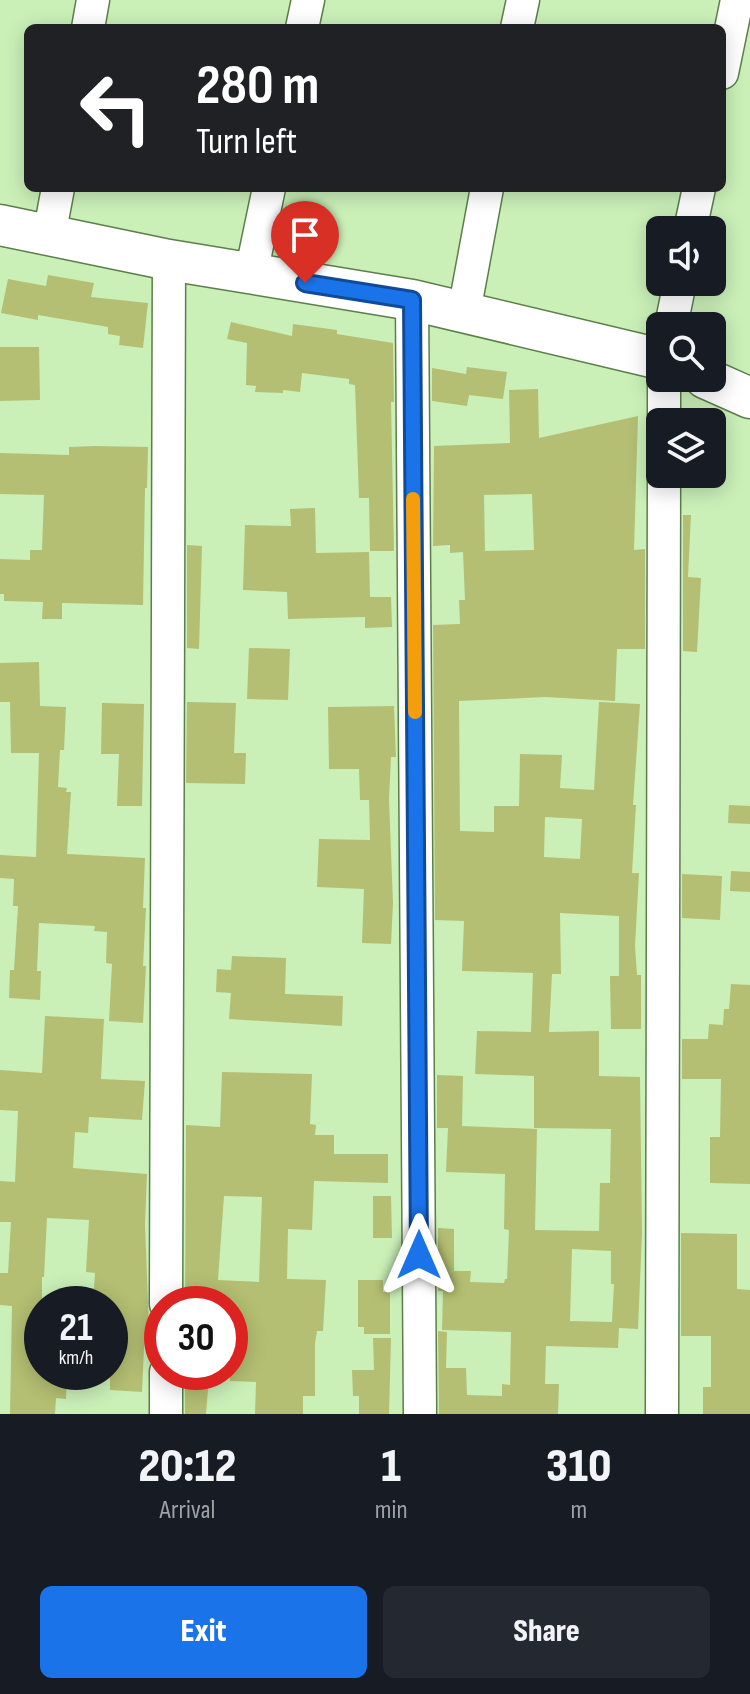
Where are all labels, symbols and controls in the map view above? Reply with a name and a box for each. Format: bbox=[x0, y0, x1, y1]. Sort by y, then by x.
text: 280 m bbox=[196, 53, 319, 120]
icon: left bbox=[64, 56, 168, 160]
text: Turn left bbox=[196, 121, 297, 164]
pin bbox=[271, 201, 339, 283]
icon: arrive bbox=[283, 213, 327, 257]
map controls bbox=[646, 216, 726, 488]
button: sound bbox=[646, 216, 726, 296]
button: search bbox=[646, 312, 726, 392]
button: layers bbox=[646, 408, 726, 488]
position arrow bbox=[377, 1213, 461, 1297]
speed limit sign: 30 bbox=[144, 1286, 248, 1390]
text: 21 bbox=[59, 1304, 93, 1352]
text: km/h bbox=[59, 1346, 93, 1370]
text: 20:12 bbox=[139, 1438, 236, 1495]
text: 1 bbox=[381, 1438, 401, 1495]
text: 310 bbox=[546, 1438, 611, 1495]
text: Arrival bbox=[159, 1495, 215, 1526]
text: min bbox=[375, 1495, 408, 1526]
text: m bbox=[570, 1495, 587, 1526]
button: Exit bbox=[40, 1586, 367, 1678]
button: Share bbox=[383, 1586, 710, 1678]

